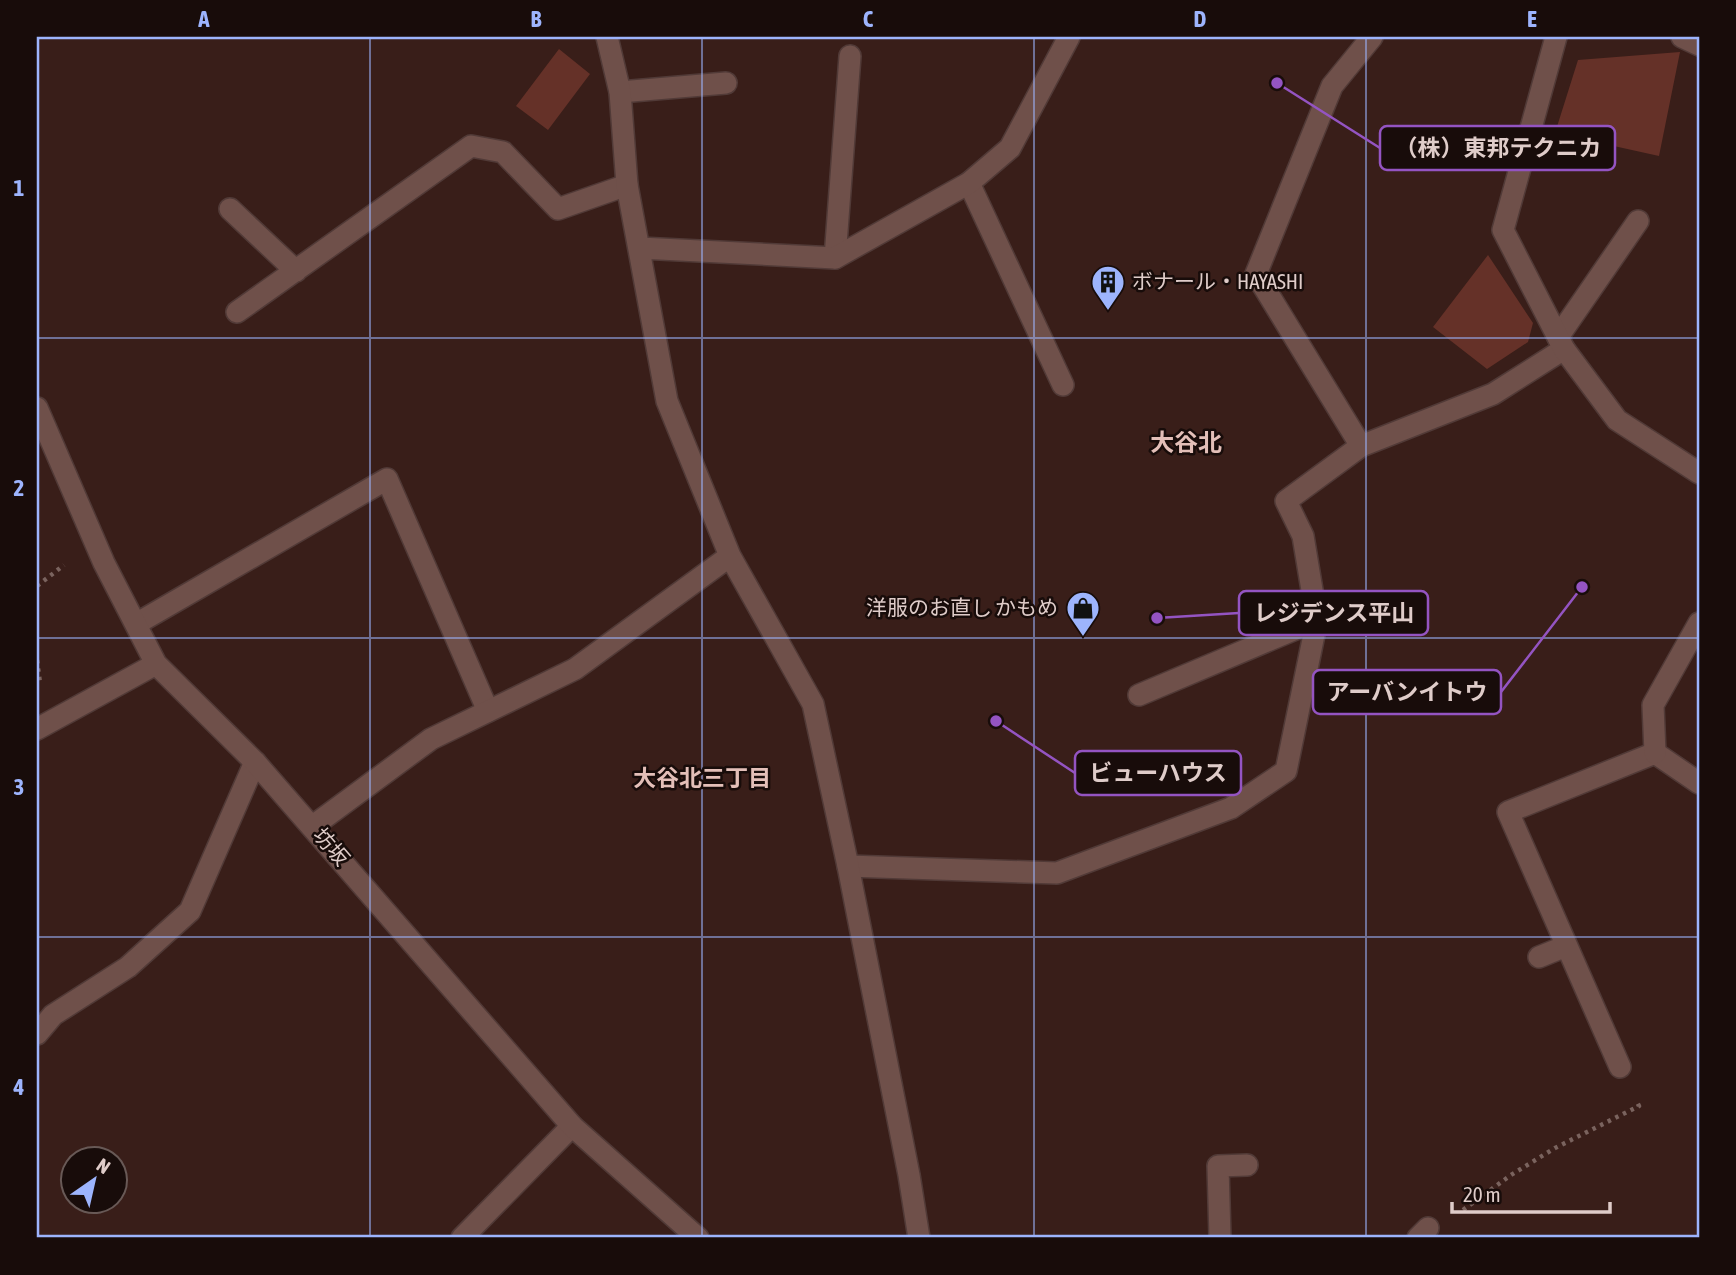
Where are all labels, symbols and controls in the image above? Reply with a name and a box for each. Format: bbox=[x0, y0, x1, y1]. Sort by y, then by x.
text: A bbox=[197, 6, 210, 32]
text: B bbox=[531, 6, 542, 32]
text: C bbox=[863, 6, 874, 32]
text: D bbox=[1194, 6, 1207, 32]
text: E bbox=[1527, 6, 1537, 32]
callout: （株）東邦テクニカ bbox=[1380, 126, 1615, 170]
text: （株）東邦テクニカ bbox=[1395, 135, 1602, 161]
text: 1 bbox=[14, 175, 25, 201]
building icon: ボナール・HAYASHI bbox=[1089, 263, 1127, 312]
place label: ボナール・HAYASHI bbox=[1132, 269, 1303, 293]
district label: 大谷北 bbox=[1150, 429, 1222, 456]
text: 2 bbox=[14, 475, 24, 501]
shop icon: 洋服のお直し かもめ bbox=[1064, 589, 1102, 638]
callout: レジデンス平山 bbox=[1239, 591, 1428, 635]
place label: 洋服のお直し かもめ bbox=[866, 595, 1058, 619]
text: レジデンス平山 bbox=[1254, 600, 1414, 626]
callout: アーバンイトウ bbox=[1313, 670, 1501, 714]
text: アーバンイトウ bbox=[1327, 679, 1487, 705]
callout: ビューハウス bbox=[1075, 751, 1241, 795]
text: ビューハウス bbox=[1089, 760, 1227, 786]
district label: 大谷北三丁目 bbox=[633, 765, 771, 791]
text: 3 bbox=[14, 774, 24, 800]
street label: 坊坂 bbox=[309, 823, 355, 870]
text: 4 bbox=[13, 1074, 25, 1100]
north arrow bbox=[60, 1146, 130, 1216]
text: N bbox=[93, 1154, 114, 1178]
scale bar bbox=[1452, 1170, 1610, 1214]
text: 20 m bbox=[1463, 1182, 1501, 1206]

